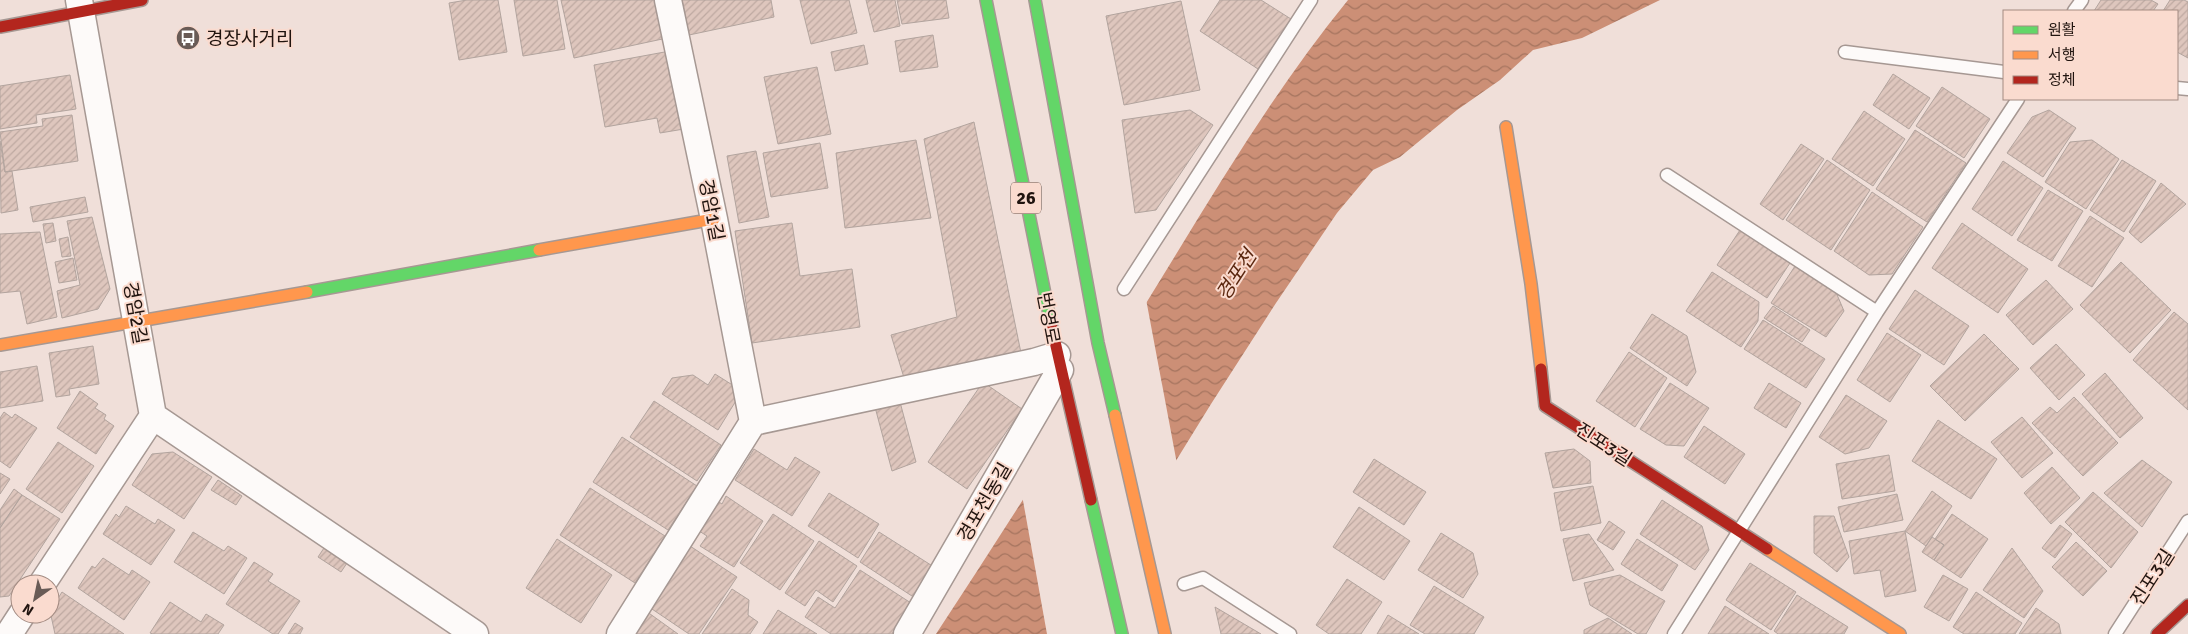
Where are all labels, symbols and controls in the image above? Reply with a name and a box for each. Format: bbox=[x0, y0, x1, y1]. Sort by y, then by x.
legend bbox=[2003, 10, 2178, 100]
text: 원활 bbox=[2048, 21, 2076, 39]
bus stop icon: 경장사거리 bbox=[175, 25, 201, 51]
place label: 경장사거리 bbox=[206, 27, 293, 51]
text: 서행 bbox=[2048, 46, 2076, 64]
text: 정체 bbox=[2048, 71, 2076, 89]
street label: 경암1길 bbox=[693, 177, 729, 243]
road number: 26 bbox=[1011, 182, 1041, 214]
water label: 경포천 bbox=[1211, 243, 1263, 305]
street label: 경암2길 bbox=[118, 280, 152, 346]
street label: 번영로 bbox=[1031, 290, 1065, 346]
street label: 진포3길 bbox=[1571, 418, 1636, 472]
street label: 경포천동길 bbox=[953, 459, 1017, 546]
street label: 진포3길 bbox=[2126, 545, 2180, 610]
north arrow bbox=[10, 574, 60, 624]
text: N bbox=[19, 600, 37, 619]

